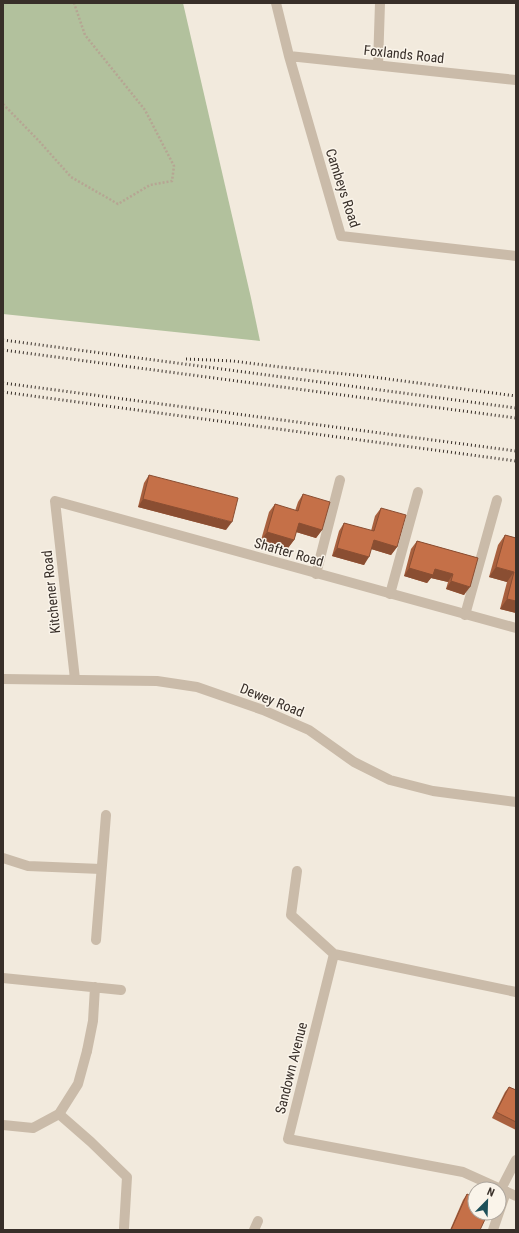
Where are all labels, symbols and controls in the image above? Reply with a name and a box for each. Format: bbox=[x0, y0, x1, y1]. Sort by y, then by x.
street label: Foxlands Road bbox=[363, 42, 445, 66]
street label: Cambeys Road bbox=[323, 146, 363, 230]
street label: Shafter Road bbox=[252, 534, 326, 570]
street label: Kitchener Road bbox=[39, 550, 63, 634]
street label: Dewey Road bbox=[238, 680, 306, 720]
street label: Sandown Avenue bbox=[272, 1020, 310, 1116]
north arrow bbox=[467, 1181, 507, 1221]
text: N bbox=[485, 1185, 497, 1200]

